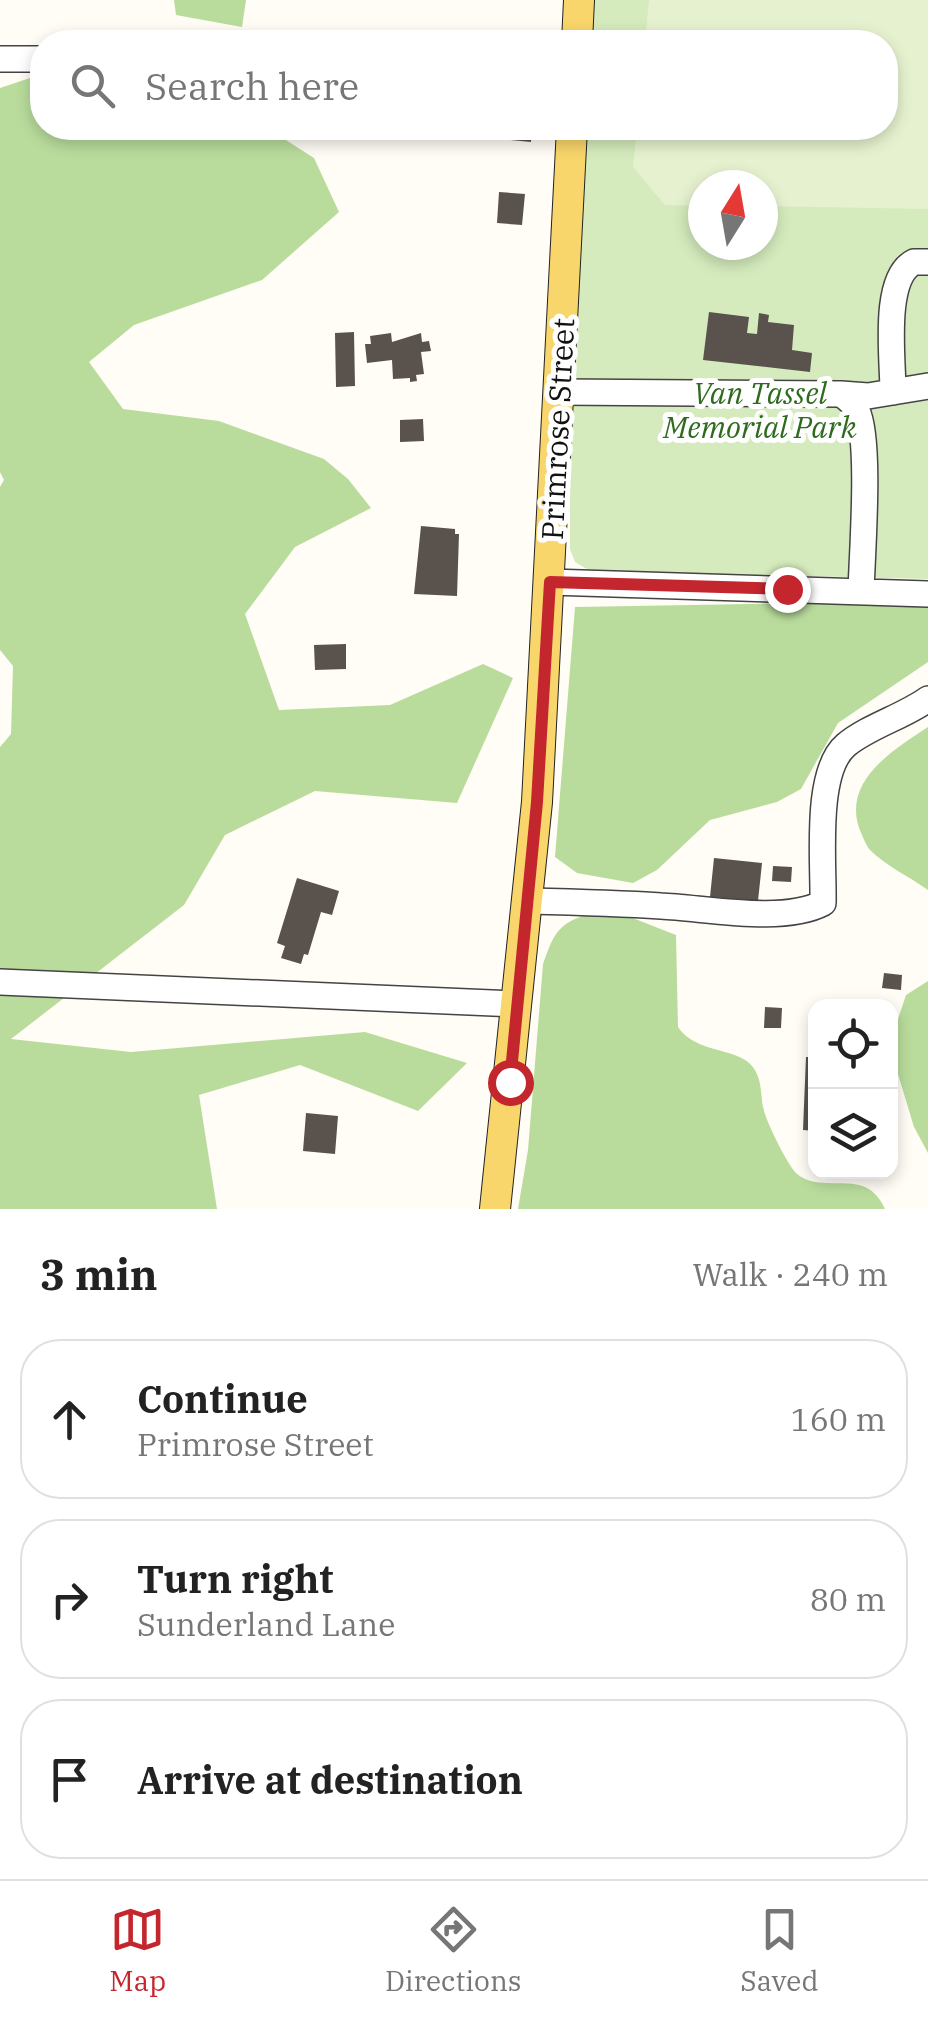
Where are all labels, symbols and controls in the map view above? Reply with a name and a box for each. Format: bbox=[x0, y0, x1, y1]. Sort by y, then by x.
search box bbox=[30, 30, 898, 140]
icon: search bbox=[65, 58, 120, 113]
text: Search here bbox=[145, 61, 359, 110]
north arrow bbox=[688, 170, 778, 260]
street label: Primrose Street bbox=[532, 317, 582, 541]
park label: Van Tassel Memorial Park bbox=[662, 373, 857, 446]
route end bbox=[765, 567, 811, 613]
map controls bbox=[808, 999, 898, 1179]
button: locate bbox=[808, 999, 898, 1089]
route start bbox=[488, 1060, 534, 1106]
button: layers bbox=[808, 1089, 898, 1179]
text: 3 min bbox=[40, 1247, 158, 1302]
text: Walk · 240 m bbox=[692, 1253, 888, 1295]
text: Continue bbox=[137, 1374, 308, 1423]
icon: ahead bbox=[42, 1392, 97, 1447]
text: 160 m bbox=[790, 1398, 886, 1440]
text: Primrose Street bbox=[137, 1423, 374, 1465]
text: Turn right bbox=[137, 1554, 333, 1603]
icon: right bbox=[42, 1572, 97, 1627]
text: 80 m bbox=[810, 1578, 886, 1620]
text: Sunderland Lane bbox=[137, 1603, 395, 1645]
icon: arrive bbox=[42, 1752, 97, 1807]
text: Arrive at destination bbox=[137, 1755, 523, 1804]
tab: Map bbox=[109, 1902, 166, 1999]
tab: Directions bbox=[385, 1902, 521, 1999]
tab: Saved bbox=[740, 1902, 819, 1999]

